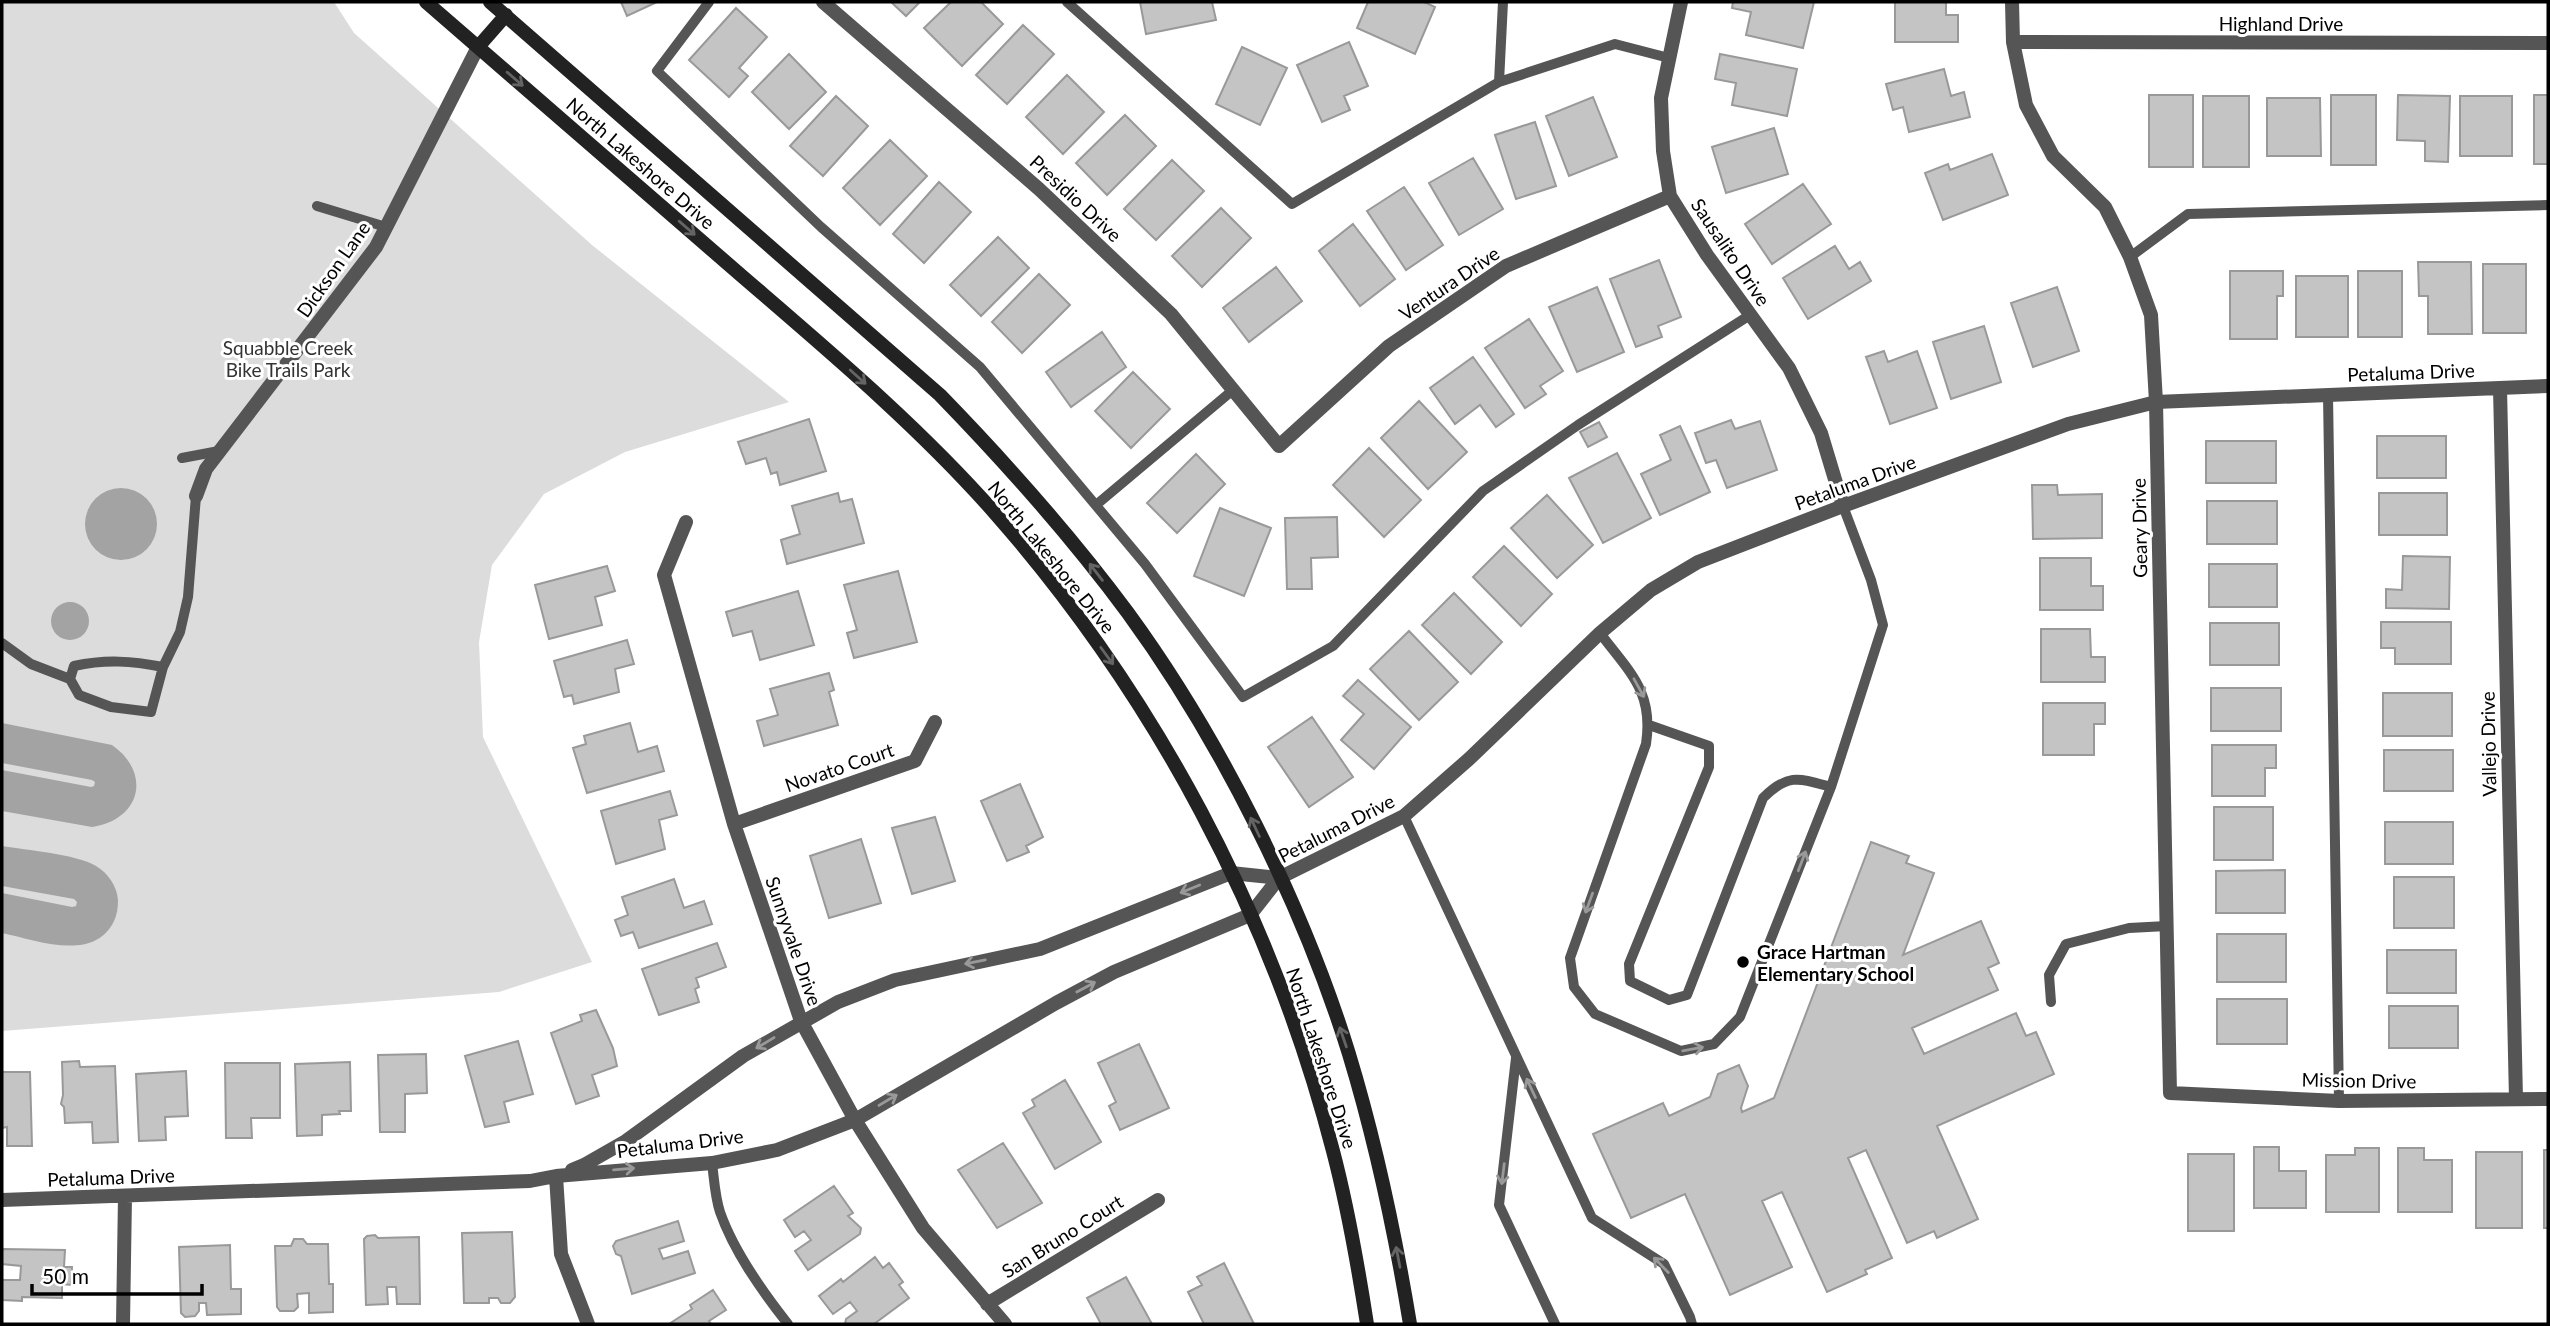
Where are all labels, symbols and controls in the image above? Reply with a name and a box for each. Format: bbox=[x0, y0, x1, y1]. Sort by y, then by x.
street label: Highland Drive bbox=[2219, 12, 2343, 35]
one-way arrow bbox=[505, 71, 523, 87]
street label: North Lakeshore Drive bbox=[562, 92, 720, 234]
street label: Presidio Drive bbox=[1025, 150, 1127, 246]
street label: Sausalito Drive bbox=[1687, 194, 1775, 310]
street label: Dickson Lane bbox=[291, 217, 375, 321]
one-way arrow bbox=[677, 220, 695, 236]
street label: Ventura Drive bbox=[1395, 241, 1503, 325]
park label: Squabble Creek Bike Trails Park bbox=[223, 336, 354, 381]
street label: Petaluma Drive bbox=[2347, 358, 2475, 386]
one-way arrow bbox=[849, 369, 866, 386]
street label: Petaluma Drive bbox=[1791, 449, 1919, 515]
street label: North Lakeshore Drive bbox=[984, 476, 1120, 638]
street label: Geary Drive bbox=[2127, 478, 2151, 578]
one-way arrow bbox=[1089, 563, 1104, 581]
one-way arrow bbox=[1100, 646, 1114, 665]
one-way arrow bbox=[1632, 678, 1646, 698]
street label: Vallejo Drive bbox=[2476, 691, 2500, 797]
street label: Novato Court bbox=[782, 738, 897, 796]
street label: Petaluma Drive bbox=[1274, 789, 1398, 867]
one-way arrow bbox=[1248, 817, 1261, 838]
one-way arrow bbox=[1796, 851, 1809, 872]
street label: Sunnyvale Drive bbox=[761, 873, 827, 1009]
one-way arrow bbox=[1180, 883, 1201, 896]
one-way arrow bbox=[1582, 892, 1594, 914]
place label: Grace Hartman Elementary School bbox=[1757, 940, 1914, 985]
marker: Grace Hartman Elementary School bbox=[1735, 954, 1751, 970]
one-way arrow bbox=[965, 955, 987, 969]
street label: North Lakeshore Drive bbox=[1282, 965, 1362, 1151]
one-way arrow bbox=[1075, 980, 1096, 993]
one-way arrow bbox=[1336, 1026, 1348, 1048]
one-way arrow bbox=[755, 1036, 775, 1050]
one-way arrow bbox=[1681, 1041, 1704, 1055]
street label: Mission Drive bbox=[2302, 1068, 2416, 1092]
one-way arrow bbox=[1523, 1078, 1537, 1099]
one-way arrow bbox=[878, 1093, 898, 1107]
street label: Petaluma Drive bbox=[615, 1124, 745, 1162]
one-way arrow bbox=[613, 1162, 635, 1175]
one-way arrow bbox=[1496, 1162, 1509, 1185]
street label: Petaluma Drive bbox=[47, 1163, 175, 1191]
street label: San Bruno Court bbox=[997, 1189, 1127, 1282]
one-way arrow bbox=[1390, 1246, 1404, 1269]
scale bar bbox=[32, 1252, 201, 1296]
one-way arrow bbox=[1653, 1256, 1670, 1274]
text: 50 m bbox=[42, 1263, 89, 1288]

